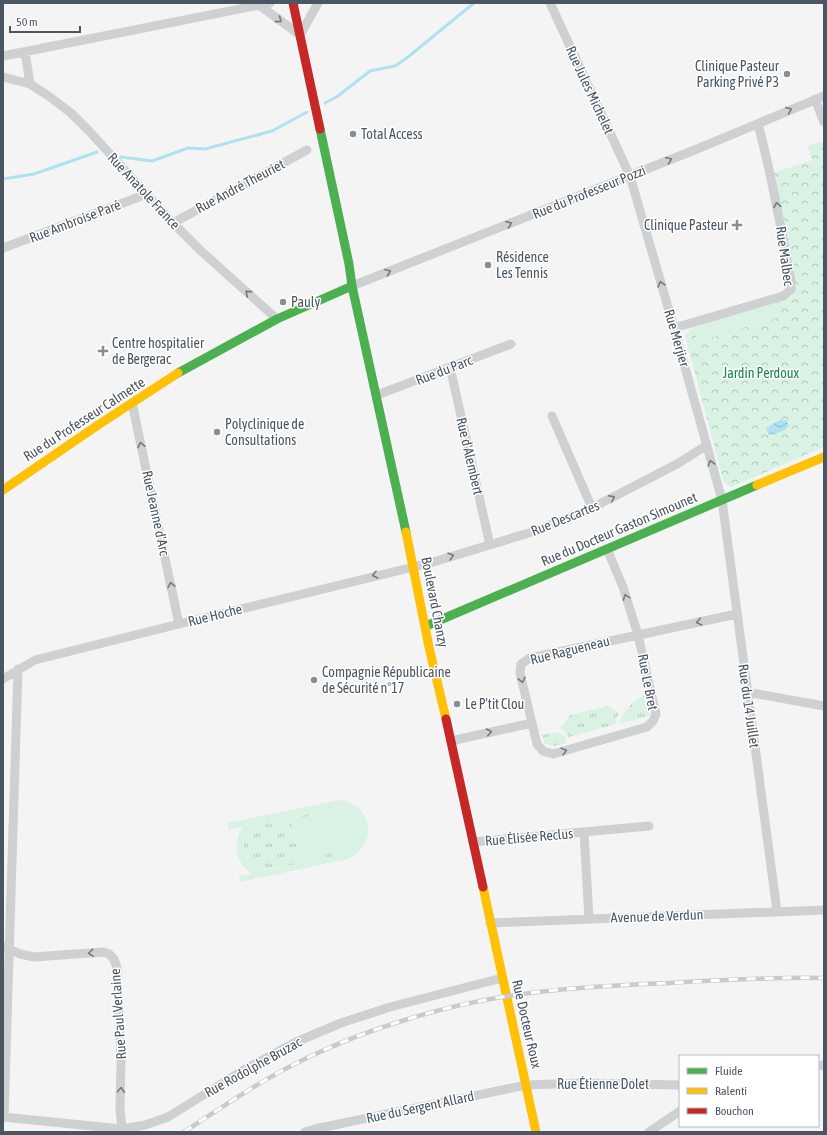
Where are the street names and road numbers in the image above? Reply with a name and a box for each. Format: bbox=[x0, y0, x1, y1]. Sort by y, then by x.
street label: Rue Jules Michelet bbox=[563, 44, 617, 136]
street label: Rue Anatole France bbox=[105, 150, 183, 232]
street label: Rue André Theuriet bbox=[193, 156, 287, 216]
street label: Rue du Professeur Pozzi bbox=[530, 162, 648, 222]
street label: Rue Ambroise Paré bbox=[27, 196, 123, 246]
street label: Rue Malbec bbox=[773, 225, 797, 287]
street label: Rue Merjier bbox=[661, 308, 693, 369]
street label: Rue du Parc bbox=[413, 352, 476, 388]
street label: Rue du Professeur Calmette bbox=[20, 374, 148, 464]
street label: Rue d'Alembert bbox=[453, 416, 487, 496]
street label: Rue Jeanne d'Arc bbox=[139, 469, 173, 558]
street label: Rue du Docteur Gaston Simounet bbox=[539, 489, 699, 569]
street label: Rue Descartes bbox=[529, 497, 601, 539]
street label: Boulevard Chanzy bbox=[418, 555, 452, 649]
street label: Rue Hoche bbox=[186, 601, 244, 629]
street label: Rue Ragueneau bbox=[529, 632, 611, 668]
street label: Rue Le Bret bbox=[635, 653, 661, 711]
street label: Rue du 14 Juillet bbox=[735, 663, 763, 749]
street label: Rue Élisée Reclus bbox=[484, 825, 574, 849]
street label: Avenue de Verdun bbox=[610, 906, 704, 926]
street label: Rue Paul Verlaine bbox=[107, 968, 129, 1060]
street label: Rue Docteur Roux bbox=[509, 978, 545, 1070]
street label: Rue Rodolphe Bruzac bbox=[202, 1033, 305, 1100]
street label: Rue Étienne Dolet bbox=[557, 1076, 649, 1092]
street label: Rue du Sergent Allard bbox=[365, 1088, 475, 1126]

